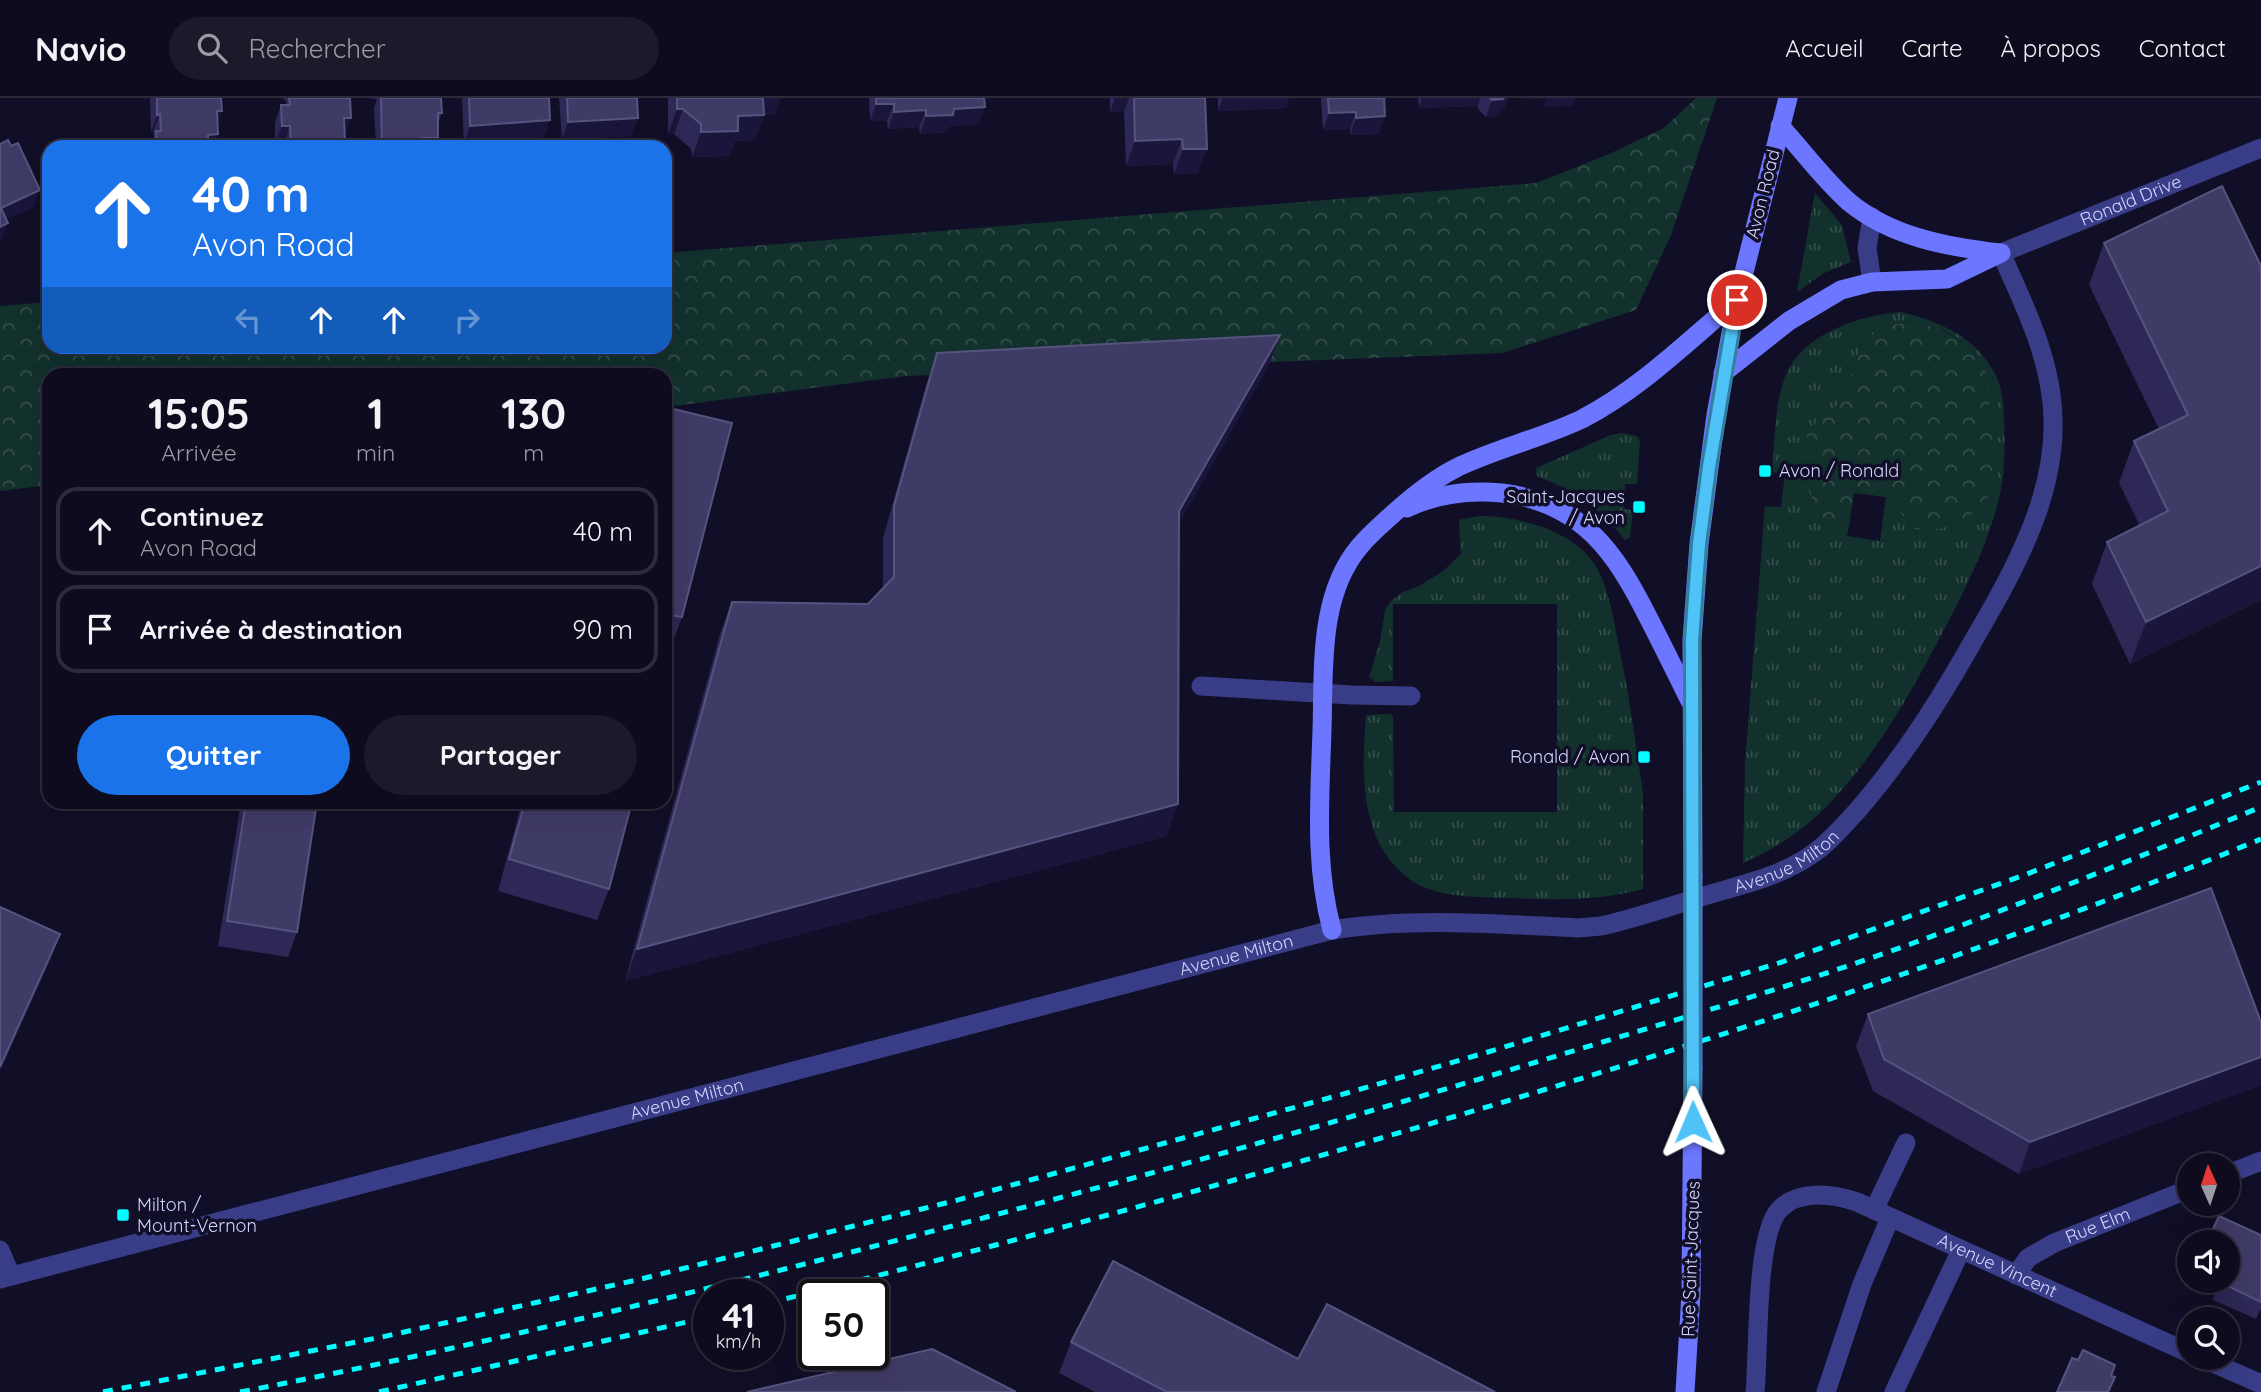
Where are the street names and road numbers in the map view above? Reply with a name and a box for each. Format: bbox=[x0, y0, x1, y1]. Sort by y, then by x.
street label: Avon Road bbox=[1740, 147, 1785, 241]
street label: Ronald Drive bbox=[2077, 169, 2185, 231]
street label: Avenue Milton bbox=[1731, 825, 1844, 898]
street label: Avenue Milton bbox=[1177, 929, 1295, 981]
street label: Avenue Milton bbox=[627, 1073, 746, 1124]
street label: Rue Saint-Jacques bbox=[1676, 1181, 1705, 1337]
street label: Rue Elm bbox=[2062, 1202, 2133, 1248]
street label: Avenue Vincent bbox=[1934, 1228, 2061, 1302]

